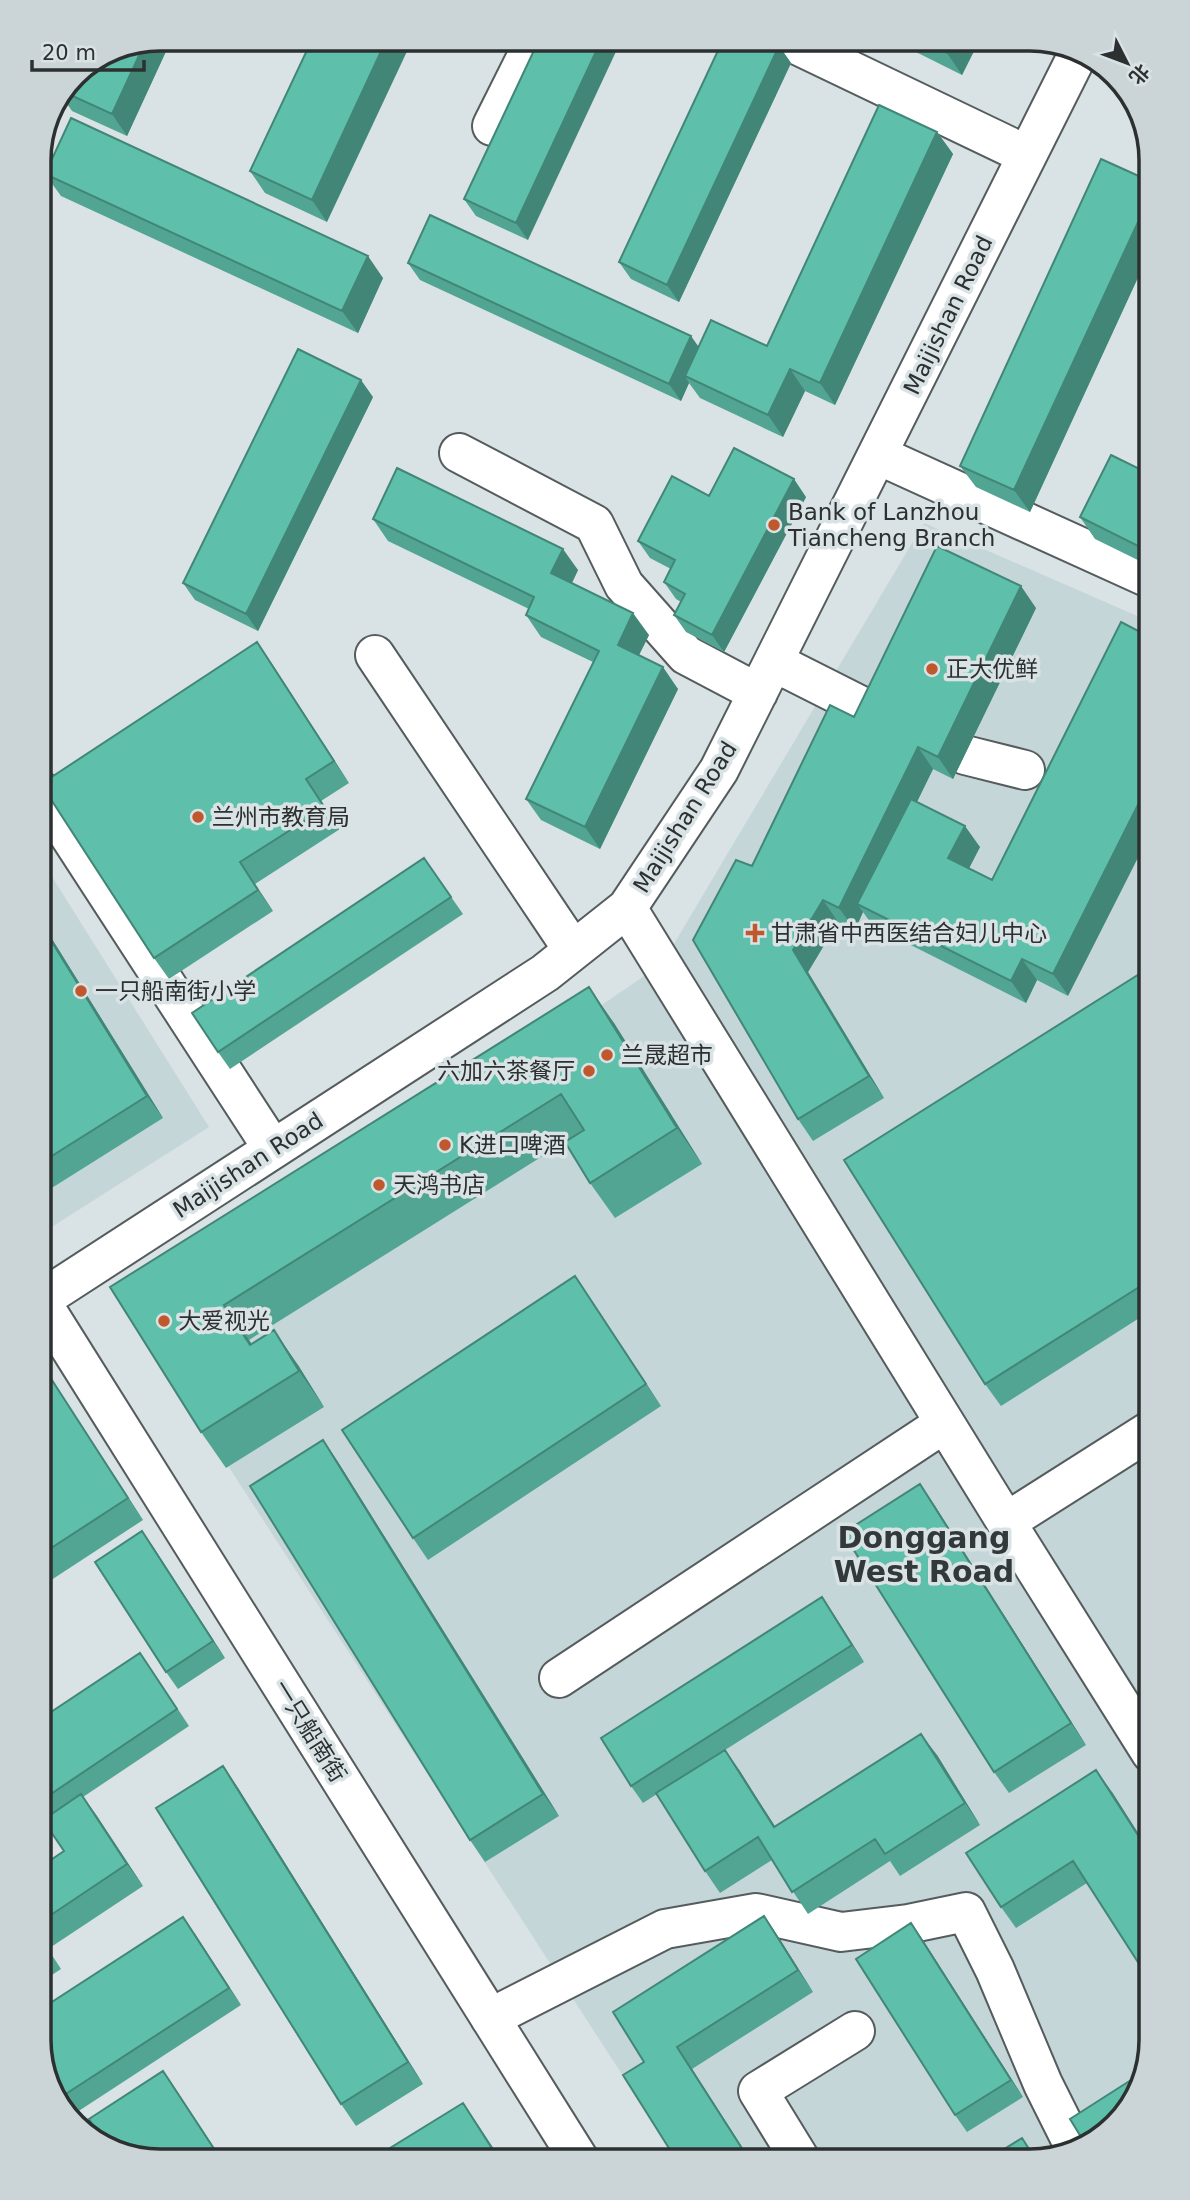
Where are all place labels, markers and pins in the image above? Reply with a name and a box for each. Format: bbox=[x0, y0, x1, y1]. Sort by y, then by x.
place label: Bank of Lanzhou Tiancheng Branch bbox=[787, 499, 995, 551]
marker: Bank of Lanzhou Tiancheng Branch bbox=[766, 517, 782, 533]
place label: 正大优鲜 bbox=[946, 656, 1038, 682]
marker: 正大优鲜 bbox=[924, 661, 940, 677]
place label: 兰州市教育局 bbox=[212, 804, 350, 830]
marker: 兰州市教育局 bbox=[190, 809, 206, 825]
place label: 甘肃省中西医结合妇儿中心 bbox=[771, 920, 1047, 946]
marker: 甘肃省中西医结合妇儿中心 bbox=[745, 923, 765, 943]
place label: 一只船南街小学 bbox=[95, 978, 256, 1004]
marker: 一只船南街小学 bbox=[73, 983, 89, 999]
place label: 兰晟超市 bbox=[621, 1042, 713, 1068]
marker: 兰晟超市 bbox=[599, 1047, 615, 1063]
place label: 六加六茶餐厅 bbox=[437, 1058, 575, 1084]
marker: 六加六茶餐厅 bbox=[581, 1063, 597, 1079]
place label: K进口啤酒 bbox=[459, 1132, 566, 1158]
marker: K进口啤酒 bbox=[437, 1137, 453, 1153]
place label: 天鸿书店 bbox=[393, 1172, 485, 1198]
marker: 天鸿书店 bbox=[371, 1177, 387, 1193]
place label: 大爱视光 bbox=[178, 1308, 270, 1334]
marker: 大爱视光 bbox=[156, 1313, 172, 1329]

